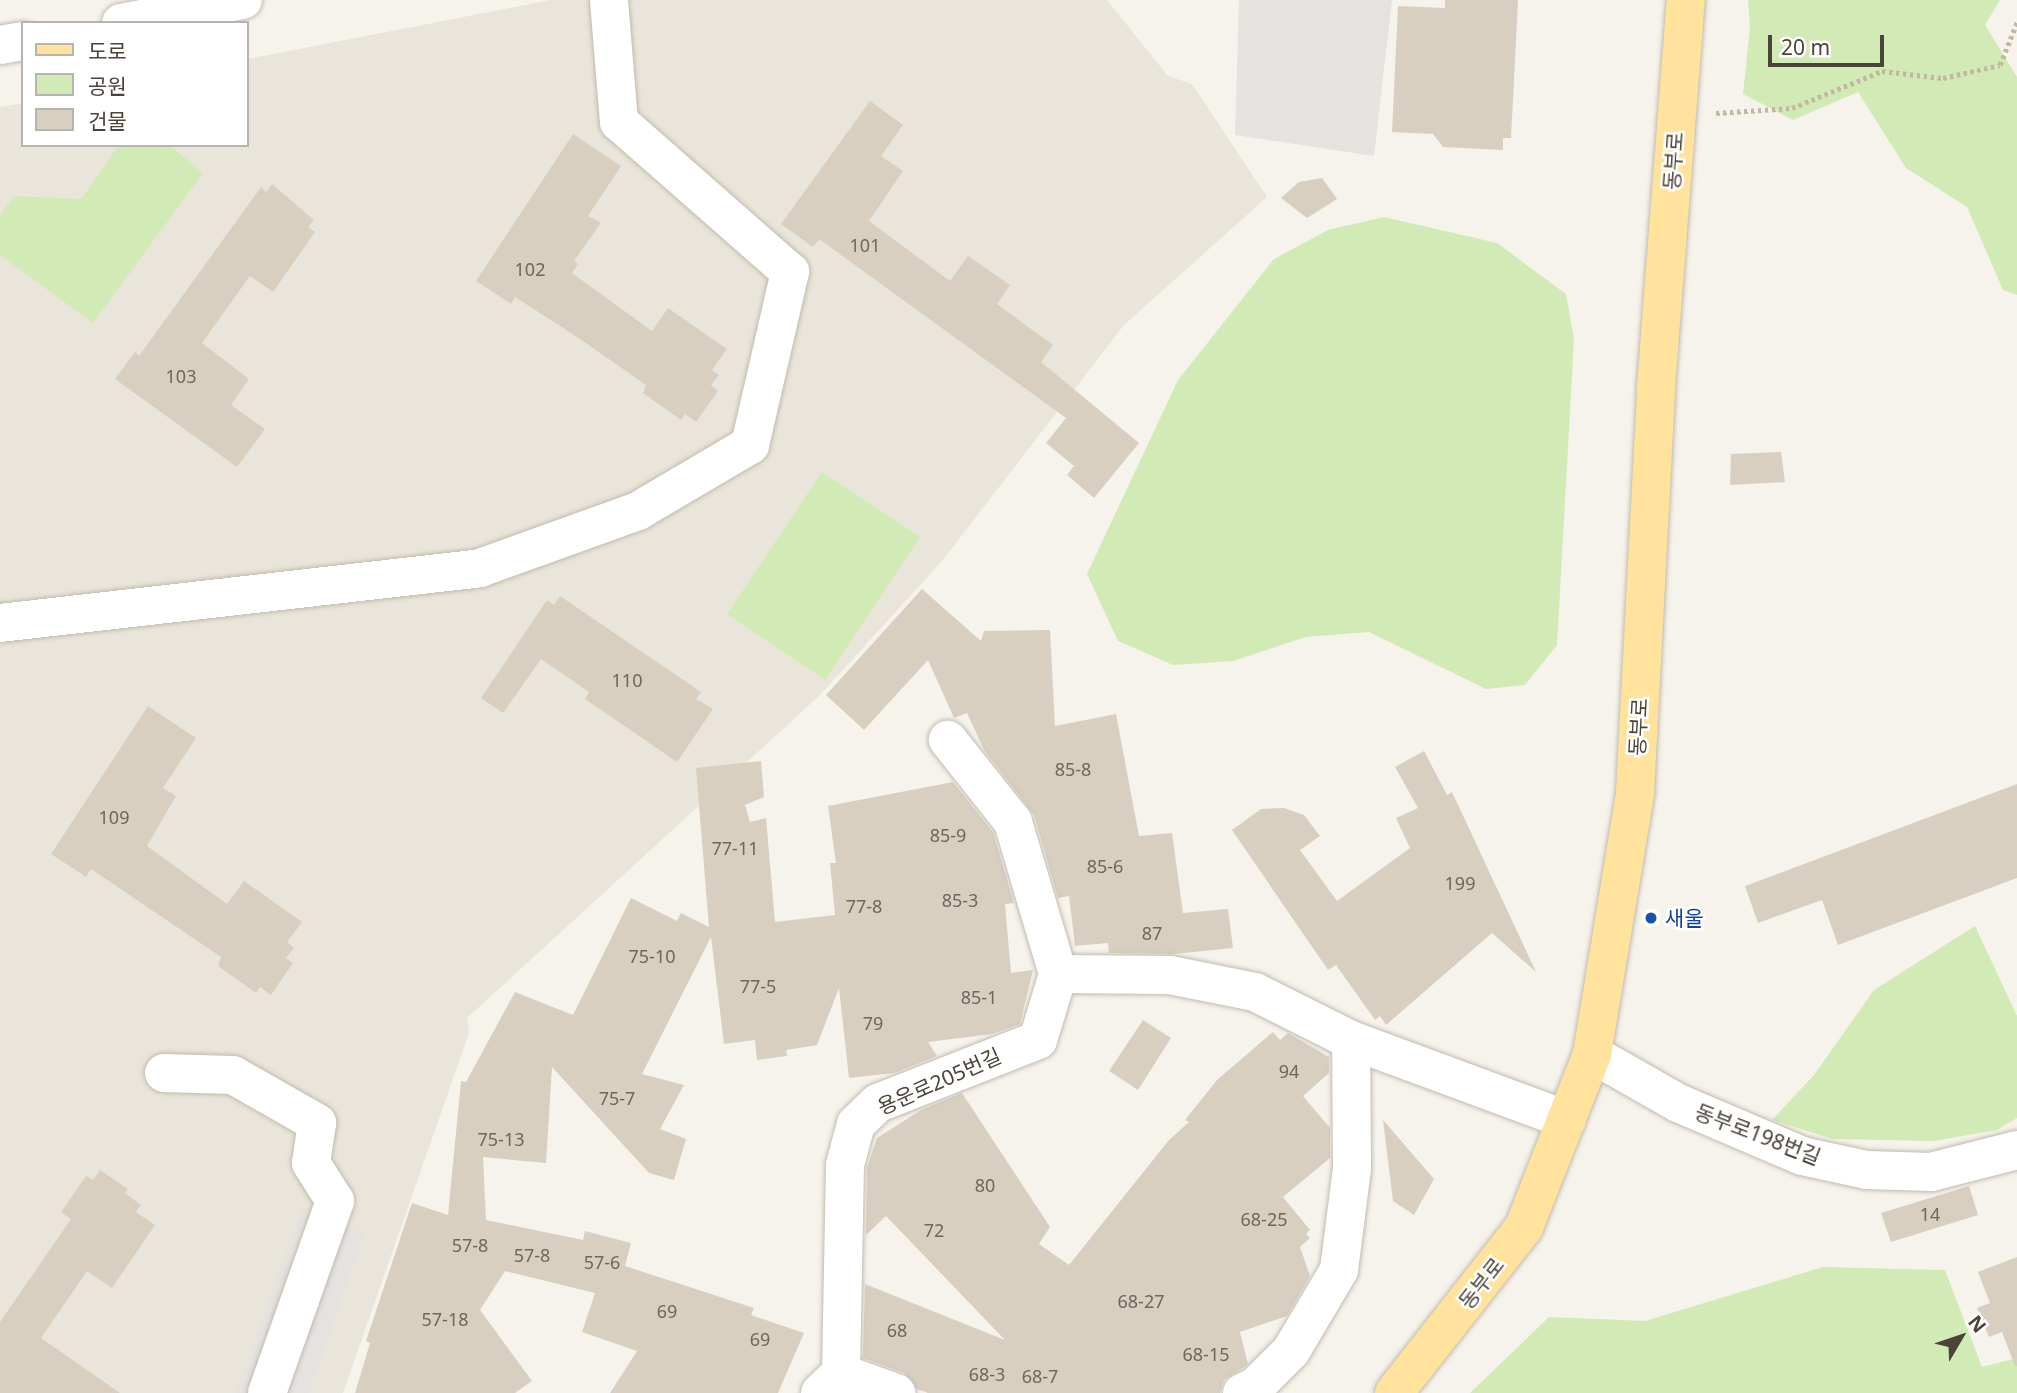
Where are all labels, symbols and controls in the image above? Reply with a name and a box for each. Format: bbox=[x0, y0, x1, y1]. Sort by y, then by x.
legend bbox=[21, 21, 248, 147]
scale bar bbox=[1772, 21, 1888, 65]
text: 20 m bbox=[1781, 33, 1830, 61]
text: 도로 bbox=[88, 37, 127, 65]
text: 공원 bbox=[88, 72, 127, 100]
text: 건물 bbox=[88, 107, 127, 135]
street label: 동부로 bbox=[1658, 131, 1688, 191]
house number: 101 bbox=[850, 234, 880, 256]
house number: 102 bbox=[515, 258, 545, 280]
house number: 103 bbox=[166, 365, 196, 387]
house number: 110 bbox=[612, 669, 642, 691]
street label: 동부로 bbox=[1624, 697, 1652, 757]
house number: 85-8 bbox=[1055, 758, 1091, 780]
house number: 109 bbox=[99, 806, 129, 828]
house number: 85-9 bbox=[930, 824, 966, 846]
house number: 77-11 bbox=[712, 837, 758, 859]
house number: 85-6 bbox=[1087, 855, 1123, 877]
house number: 199 bbox=[1445, 872, 1475, 894]
house number: 85-3 bbox=[942, 889, 978, 911]
house number: 77-8 bbox=[846, 895, 882, 917]
place label: 새울 bbox=[1665, 905, 1704, 931]
marker: 새울 bbox=[1643, 910, 1659, 926]
house number: 87 bbox=[1142, 922, 1162, 944]
house number: 75-10 bbox=[629, 945, 675, 967]
house number: 77-5 bbox=[740, 975, 776, 997]
house number: 85-1 bbox=[961, 986, 997, 1008]
house number: 79 bbox=[863, 1012, 883, 1034]
street label: 용운로205번길 bbox=[873, 1043, 1005, 1119]
house number: 94 bbox=[1279, 1060, 1299, 1082]
house number: 75-7 bbox=[599, 1087, 635, 1109]
street label: 동부로198번길 bbox=[1692, 1098, 1824, 1170]
house number: 75-13 bbox=[478, 1128, 524, 1150]
house number: 80 bbox=[975, 1174, 995, 1196]
house number: 14 bbox=[1920, 1203, 1940, 1225]
house number: 68-25 bbox=[1241, 1208, 1287, 1230]
house number: 72 bbox=[924, 1219, 944, 1241]
house number: 57-8 bbox=[452, 1234, 488, 1256]
house number: 57-8 bbox=[514, 1244, 550, 1266]
house number: 57-6 bbox=[584, 1251, 620, 1273]
street label: 동부로 bbox=[1453, 1252, 1509, 1314]
house number: 68-27 bbox=[1118, 1290, 1164, 1312]
house number: 69 bbox=[657, 1300, 677, 1322]
north arrow bbox=[1926, 1302, 1996, 1372]
house number: 57-18 bbox=[422, 1308, 468, 1330]
text: N bbox=[1962, 1310, 1992, 1338]
house number: 68 bbox=[887, 1319, 907, 1341]
house number: 69 bbox=[750, 1328, 770, 1350]
house number: 68-15 bbox=[1183, 1343, 1229, 1365]
house number: 68-3 bbox=[969, 1363, 1005, 1385]
house number: 68-7 bbox=[1022, 1365, 1058, 1387]

